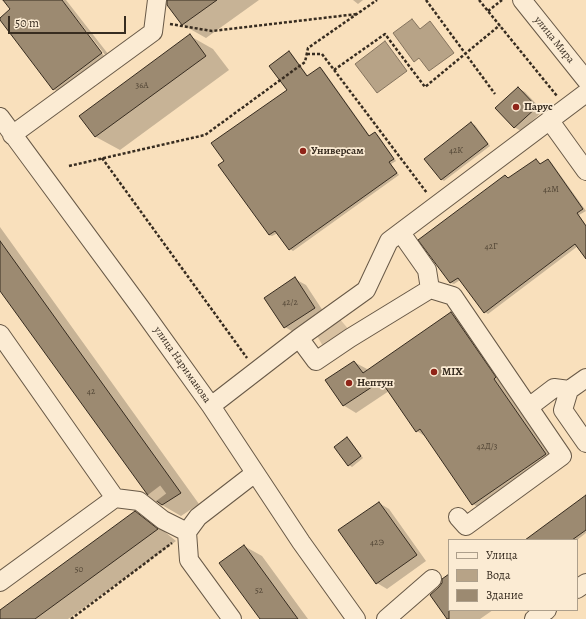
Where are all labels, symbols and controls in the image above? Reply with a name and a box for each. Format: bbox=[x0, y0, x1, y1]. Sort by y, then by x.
scale bar bbox=[10, 8, 128, 34]
street label: улица Мира bbox=[531, 14, 577, 66]
text: 50 m bbox=[15, 15, 39, 31]
house number: 36А bbox=[135, 81, 149, 91]
place label: Парус bbox=[524, 100, 553, 114]
marker: Парус bbox=[511, 102, 521, 112]
place label: Универсам bbox=[311, 144, 364, 158]
marker: Универсам bbox=[298, 146, 308, 156]
house number: 42К bbox=[449, 146, 463, 156]
house number: 42М bbox=[543, 185, 559, 195]
house number: 42Г bbox=[485, 242, 497, 252]
house number: 42/2 bbox=[282, 298, 298, 308]
street label: улица Нариманова bbox=[151, 324, 213, 406]
place label: MIX bbox=[442, 365, 463, 379]
marker: MIX bbox=[429, 367, 439, 377]
place label: Нептун bbox=[357, 376, 393, 390]
marker: Нептун bbox=[344, 378, 354, 388]
house number: 42 bbox=[87, 387, 95, 397]
house number: 42Д/3 bbox=[477, 442, 497, 452]
house number: 42Э bbox=[370, 538, 384, 548]
legend bbox=[448, 539, 578, 611]
text: Улица bbox=[486, 547, 517, 563]
house number: 50 bbox=[75, 565, 83, 575]
text: Вода bbox=[486, 567, 511, 583]
house number: 52 bbox=[255, 586, 263, 596]
text: Здание bbox=[486, 587, 523, 603]

